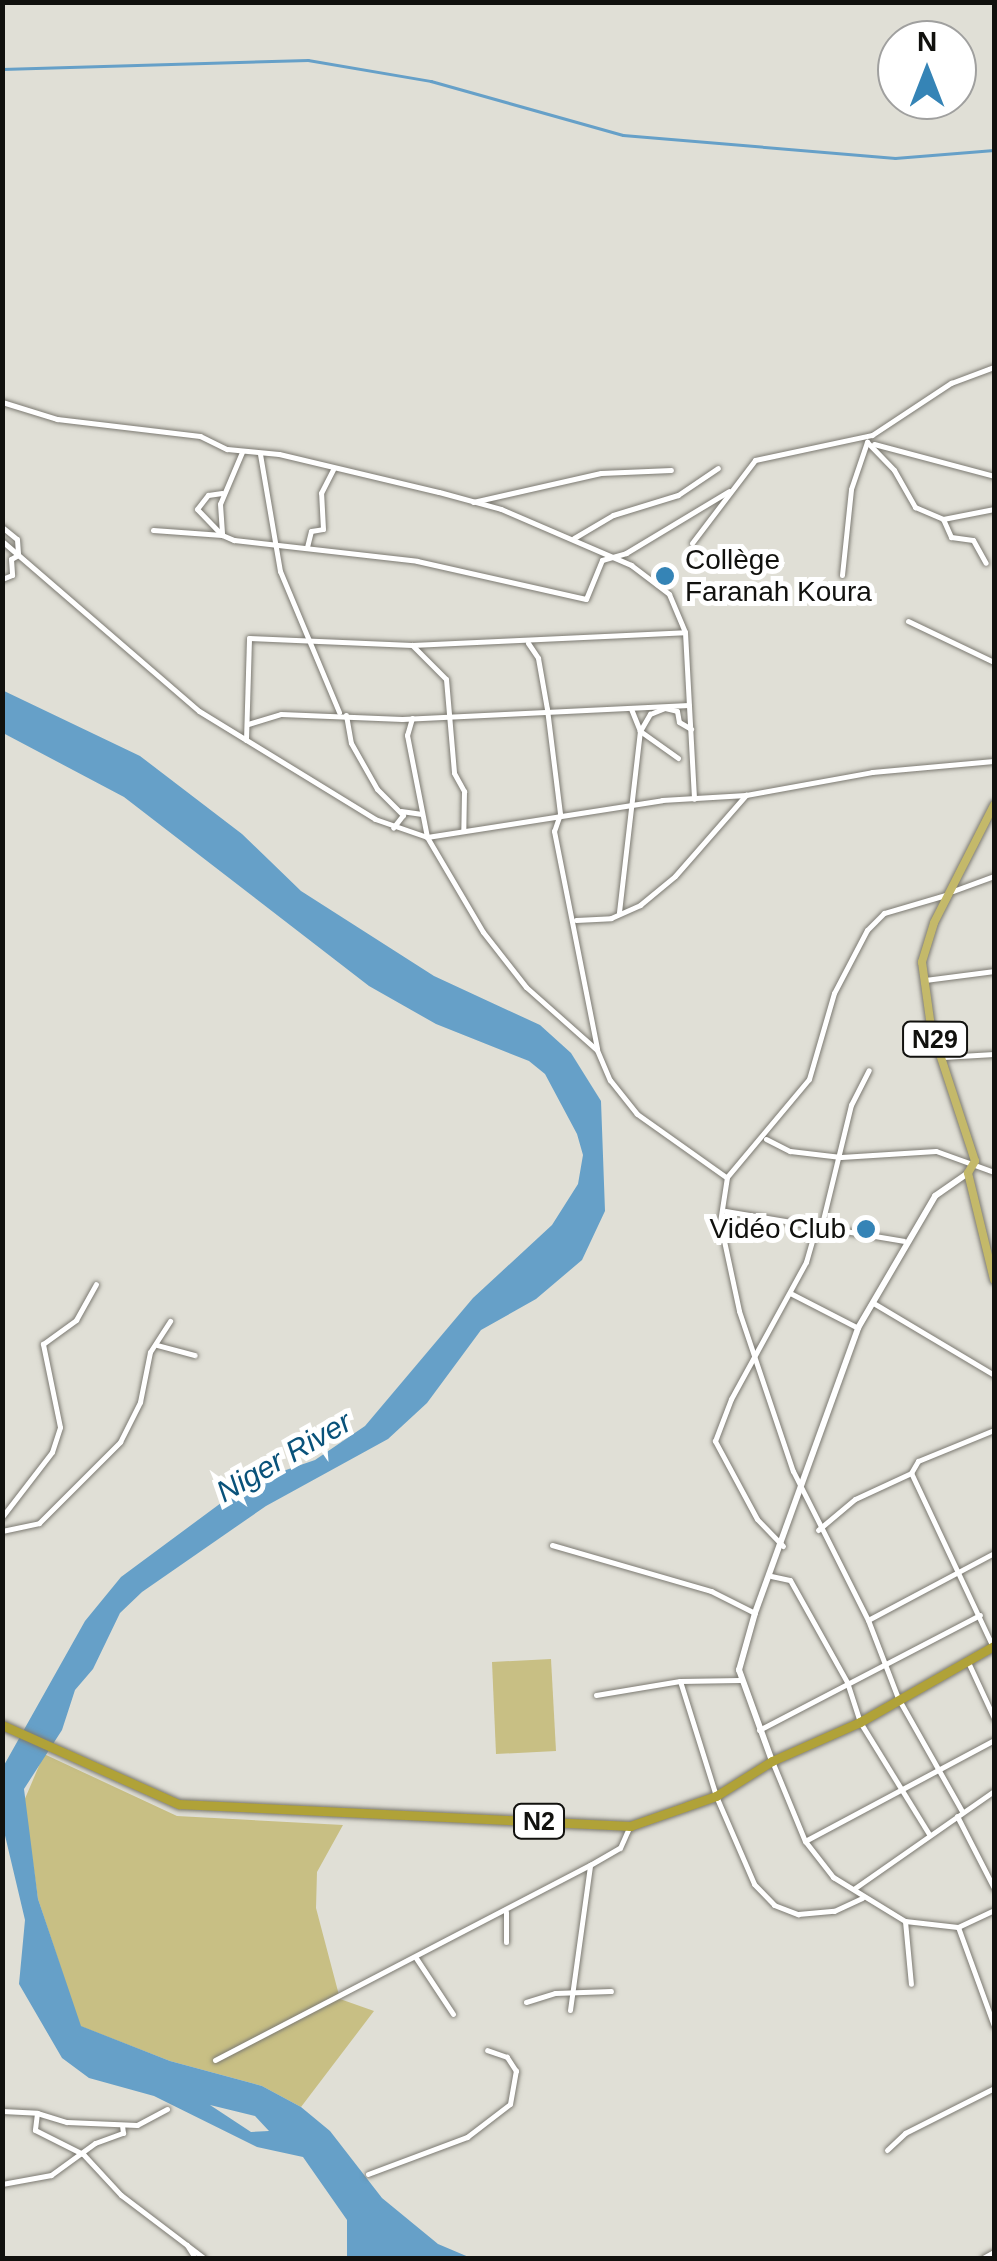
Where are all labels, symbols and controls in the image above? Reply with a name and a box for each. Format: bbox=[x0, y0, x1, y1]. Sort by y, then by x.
north arrow bbox=[877, 20, 977, 120]
text: N bbox=[917, 26, 937, 57]
place label: Collège Faranah Koura bbox=[685, 543, 872, 609]
marker: Collège Faranah Koura bbox=[654, 565, 676, 587]
road number: N29 bbox=[900, 1019, 970, 1059]
place label: Vidéo Club bbox=[710, 1212, 846, 1246]
marker: Vidéo Club bbox=[855, 1218, 877, 1240]
water label: Niger River bbox=[210, 1404, 358, 1510]
road number: N2 bbox=[512, 1801, 566, 1841]

